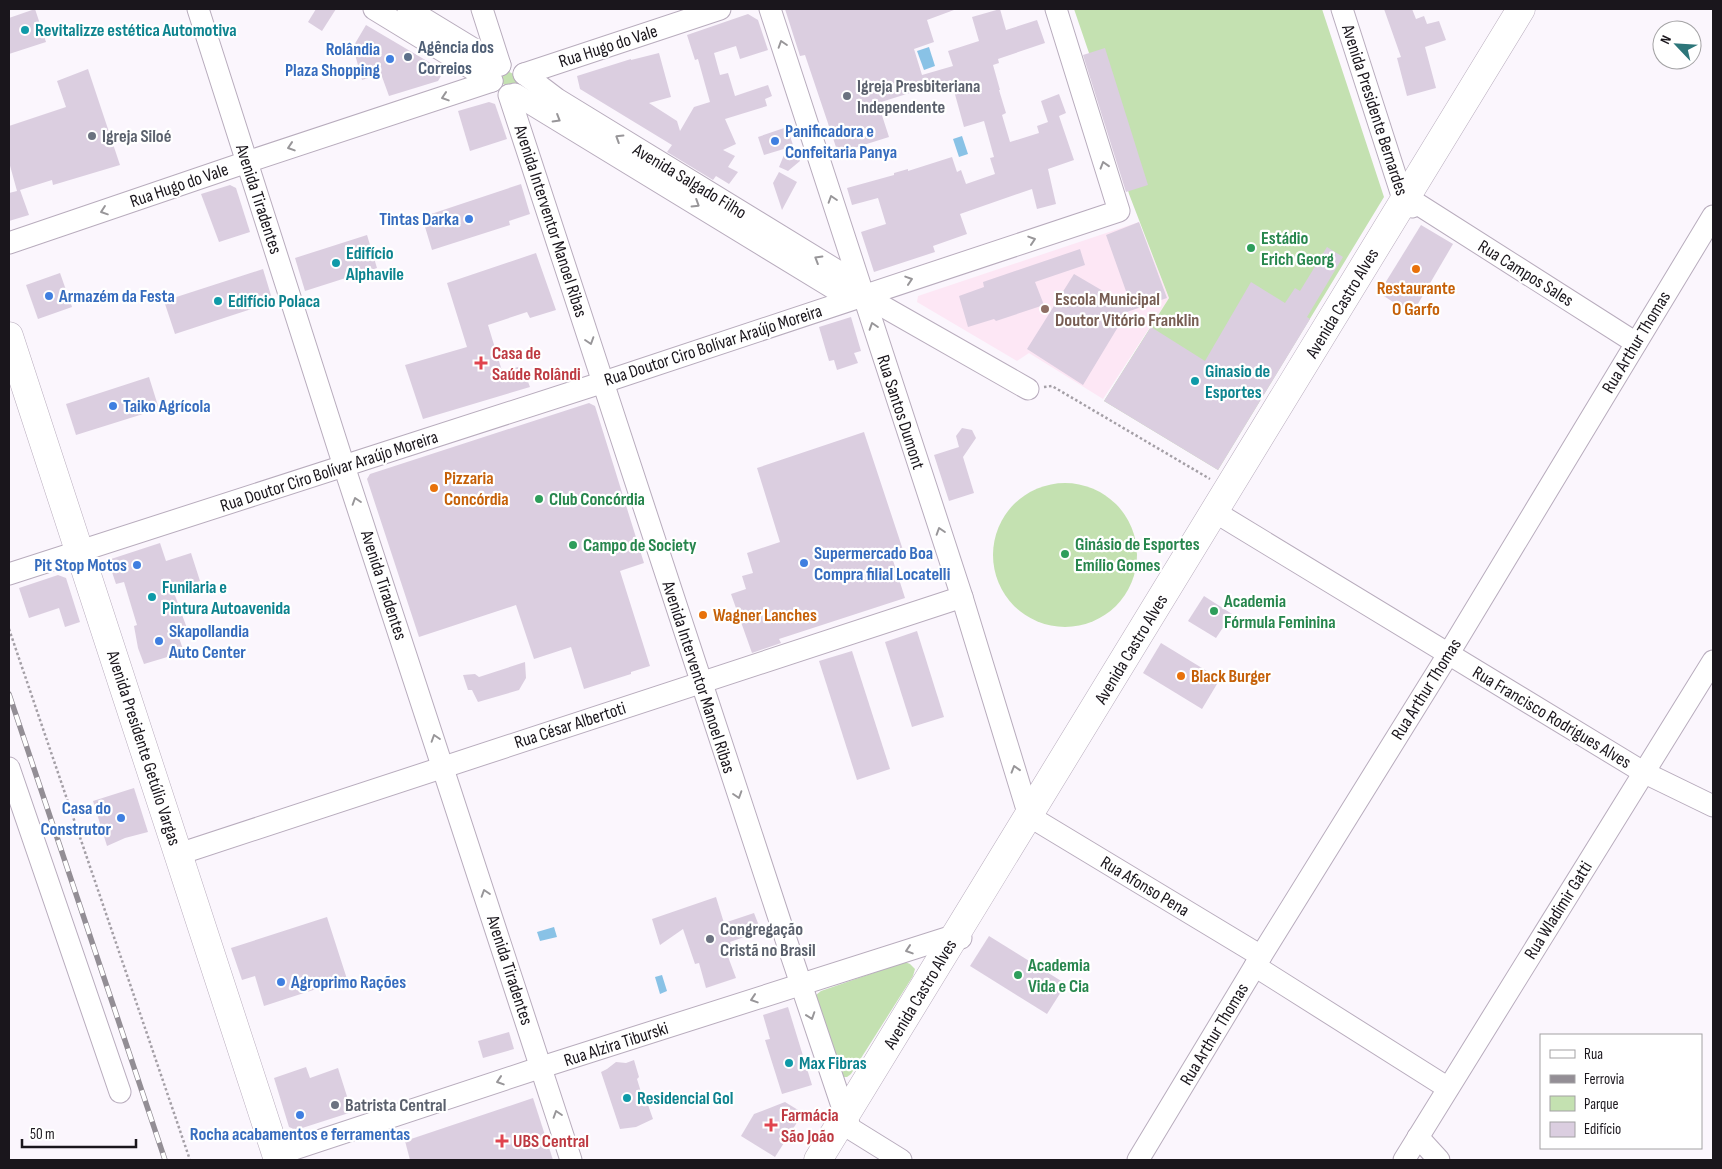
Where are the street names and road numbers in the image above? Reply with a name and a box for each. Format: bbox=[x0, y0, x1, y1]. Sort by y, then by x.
street label: Rua Hugo do Vale bbox=[556, 21, 660, 72]
street label: Avenida Presidente Bernardes bbox=[1337, 21, 1412, 198]
street label: Avenida Interventor Manoel Ribas bbox=[509, 121, 592, 320]
street label: Avenida Salgado Filho bbox=[628, 139, 750, 224]
street label: Avenida Tiradentes bbox=[231, 141, 286, 257]
street label: Rua Hugo do Vale bbox=[127, 159, 231, 212]
street label: Rua Campos Sales bbox=[1474, 236, 1577, 311]
street label: Avenida Castro Alves bbox=[1301, 245, 1383, 363]
street label: Rua Arthur Thomas bbox=[1598, 288, 1675, 397]
street label: Rua Doutor Ciro Bolívar Araújo Moreira bbox=[602, 300, 825, 391]
street label: Rua Santos Dumont bbox=[872, 352, 929, 472]
street label: Rua Doutor Ciro Bolívar Araújo Moreira bbox=[218, 426, 441, 517]
street label: Avenida Tiradentes bbox=[356, 527, 411, 643]
street label: Avenida Interventor Manoel Ribas bbox=[657, 577, 740, 776]
street label: Avenida Castro Alves bbox=[1090, 591, 1172, 709]
street label: Rua Arthur Thomas bbox=[1387, 635, 1466, 744]
street label: Avenida Presidente Getúlio Vargas bbox=[102, 647, 185, 848]
street label: Rua Francisco Rodrigues Alves bbox=[1469, 662, 1635, 773]
street label: Rua César Albertoti bbox=[512, 698, 628, 753]
street label: Rua Afonso Pena bbox=[1097, 852, 1193, 921]
street label: Rua Wladimir Gatti bbox=[1520, 857, 1597, 963]
street label: Avenida Tiradentes bbox=[482, 912, 537, 1028]
street label: Avenida Castro Alves bbox=[879, 936, 961, 1054]
street label: Rua Arthur Thomas bbox=[1176, 980, 1253, 1089]
street label: Rua Alzira Tiburski bbox=[561, 1018, 671, 1071]

